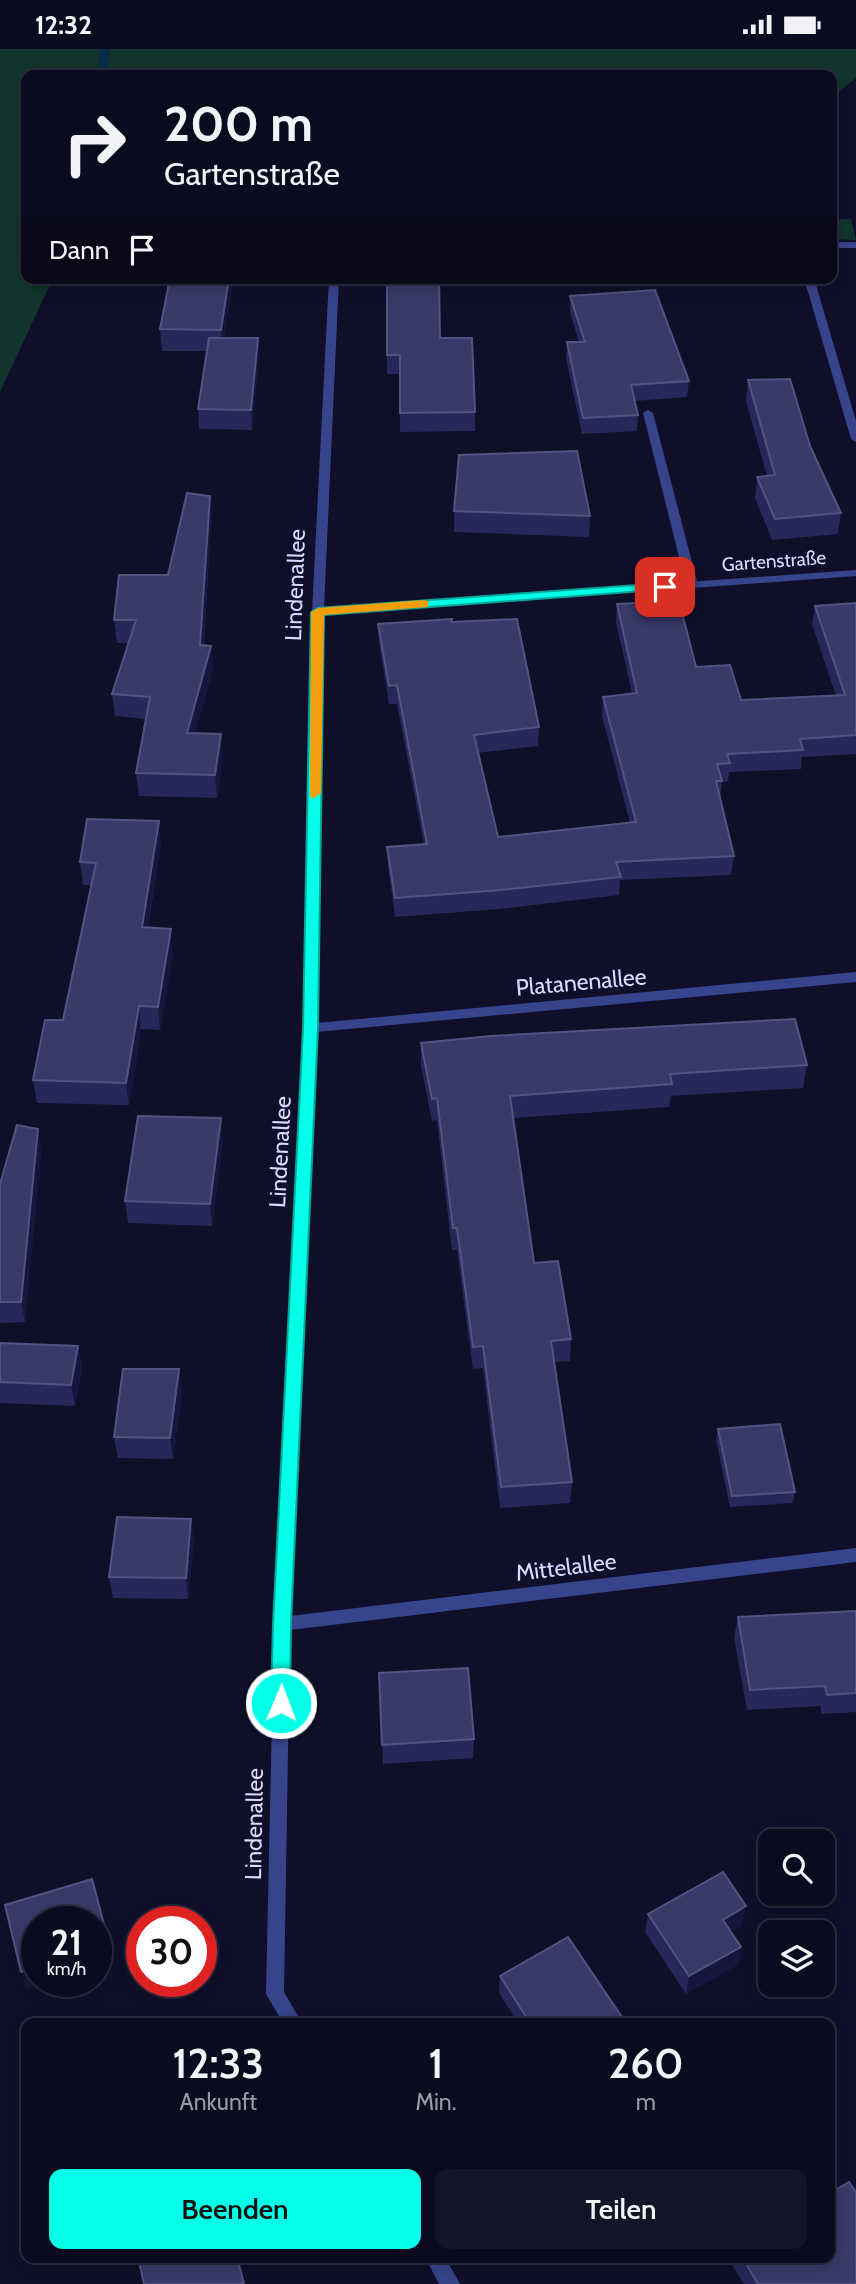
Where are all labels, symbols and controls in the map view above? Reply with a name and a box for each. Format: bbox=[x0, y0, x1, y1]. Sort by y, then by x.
text: 12:32 bbox=[35, 9, 92, 41]
text: 200 m bbox=[164, 94, 313, 153]
icon: right bbox=[49, 98, 140, 189]
text: Gartenstraße bbox=[164, 154, 340, 193]
icon: arrive bbox=[123, 231, 161, 269]
text: Dann bbox=[49, 234, 109, 266]
street label: Lindenallee bbox=[279, 528, 311, 641]
street label: Gartenstraße bbox=[721, 546, 827, 576]
pin bbox=[635, 557, 695, 617]
icon: arrive bbox=[646, 568, 684, 606]
street label: Platanenallee bbox=[515, 962, 648, 1002]
street label: Lindenallee bbox=[263, 1095, 297, 1209]
street label: Mittelallee bbox=[514, 1547, 618, 1587]
position arrow bbox=[244, 1666, 318, 1740]
street label: Lindenallee bbox=[239, 1768, 269, 1880]
map controls bbox=[758, 1829, 835, 1997]
button: search bbox=[758, 1829, 835, 1906]
speed limit sign: 30 bbox=[126, 1906, 217, 1997]
button: layers bbox=[758, 1920, 835, 1997]
text: 21 bbox=[51, 1921, 82, 1964]
text: km/h bbox=[47, 1958, 86, 1980]
text: 12:33 bbox=[173, 2037, 264, 2089]
text: 1 bbox=[429, 2037, 443, 2089]
text: 260 bbox=[608, 2037, 683, 2089]
text: Ankunft bbox=[180, 2088, 257, 2116]
text: Min. bbox=[416, 2088, 457, 2116]
text: m bbox=[636, 2088, 656, 2116]
button: Beenden bbox=[49, 2169, 421, 2249]
button: Teilen bbox=[435, 2169, 807, 2249]

